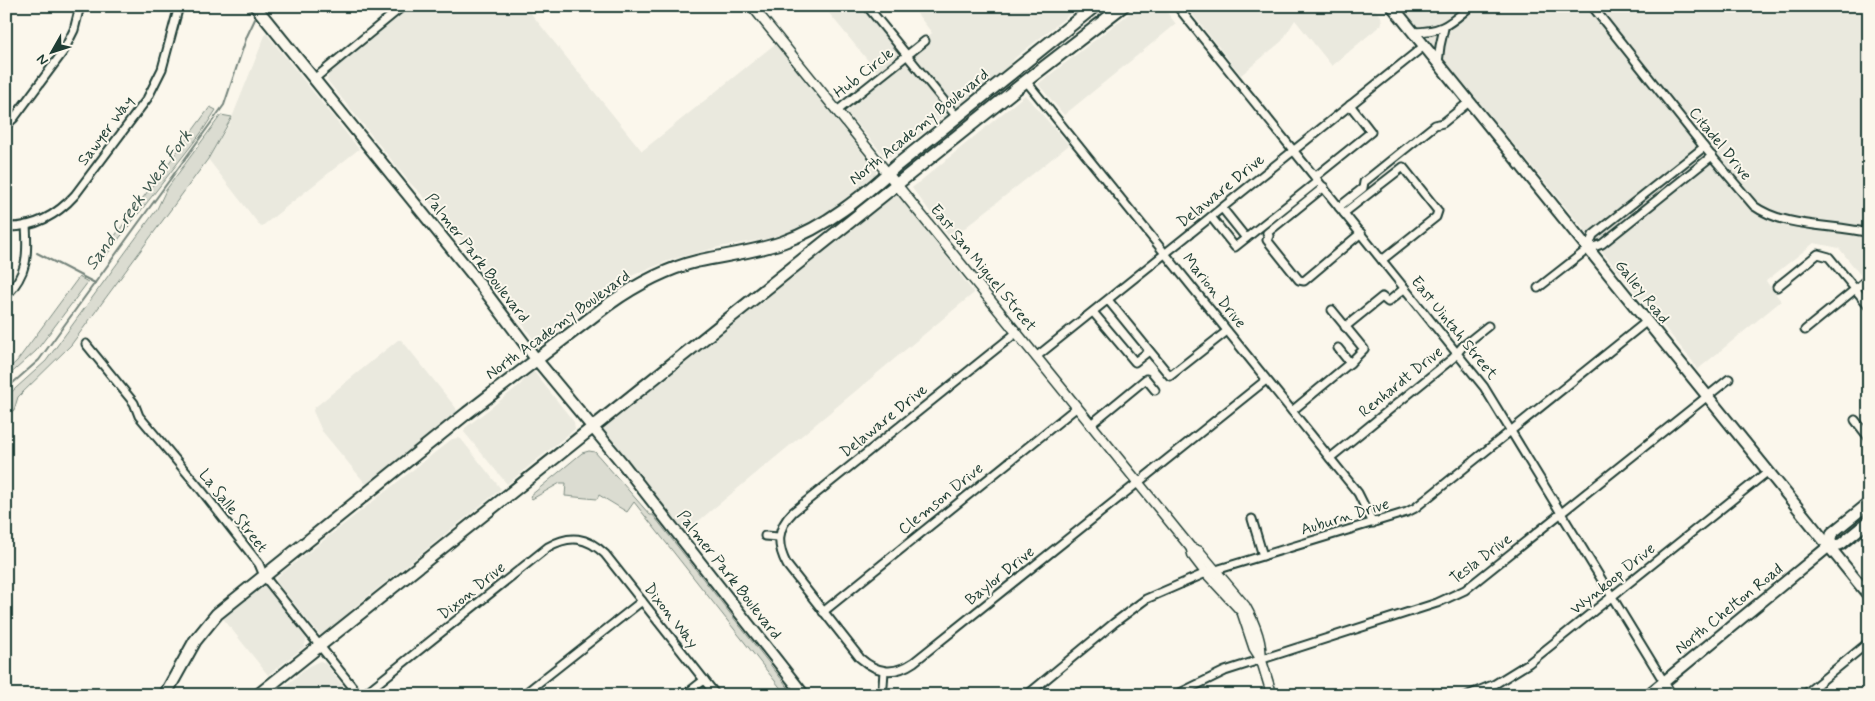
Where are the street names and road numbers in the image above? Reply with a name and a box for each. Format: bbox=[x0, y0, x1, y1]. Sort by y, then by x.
street label: Hub Circle bbox=[830, 43, 899, 103]
street label: North Academy Boulevard bbox=[845, 64, 993, 190]
street label: Sawyer Way bbox=[73, 92, 139, 170]
street label: Citadel Drive bbox=[1684, 103, 1756, 185]
street label: Delaware Drive bbox=[1173, 149, 1269, 233]
street label: Palmer Park Boulevard bbox=[420, 189, 534, 327]
street label: East San Miguel Street bbox=[925, 200, 1041, 336]
street label: Marion Drive bbox=[1177, 249, 1251, 333]
street label: Galley Road bbox=[1610, 256, 1674, 328]
street label: North Academy Boulevard bbox=[481, 265, 635, 385]
street label: East Uintah Street bbox=[1406, 272, 1503, 385]
street label: Renhardt Drive bbox=[1354, 341, 1448, 423]
street label: Delaware Drive bbox=[836, 379, 932, 463]
street label: Clemson Drive bbox=[894, 458, 988, 540]
street label: La Salle Street bbox=[194, 465, 272, 557]
street label: Auburn Drive bbox=[1298, 494, 1392, 540]
street label: Palmer Park Boulevard bbox=[672, 506, 786, 644]
street label: Tesla Drive bbox=[1446, 529, 1516, 589]
street label: Wynkoop Drive bbox=[1566, 538, 1660, 620]
street label: Baylor Drive bbox=[961, 542, 1039, 610]
street label: Dixon Drive bbox=[434, 557, 510, 625]
street label: North Chelton Road bbox=[1671, 559, 1787, 659]
street label: Dixon Way bbox=[639, 579, 703, 653]

